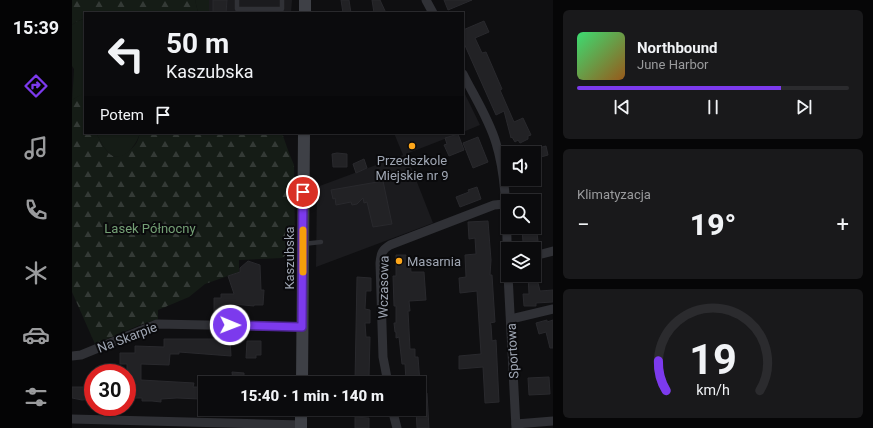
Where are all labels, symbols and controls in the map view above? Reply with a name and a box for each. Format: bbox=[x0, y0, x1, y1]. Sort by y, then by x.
text: 15:39 bbox=[13, 17, 59, 38]
text: 50 m bbox=[166, 27, 229, 60]
icon: left bbox=[100, 28, 152, 80]
text: Northbound bbox=[637, 39, 718, 57]
text: June Harbor bbox=[637, 57, 709, 72]
text: Kaszubska bbox=[166, 61, 254, 82]
icon: directions bbox=[22, 72, 50, 100]
icon: previous bbox=[611, 96, 633, 118]
icon: pause bbox=[702, 96, 724, 118]
icon: next bbox=[793, 96, 815, 118]
icon: arrive bbox=[152, 104, 174, 126]
text: Potem bbox=[100, 106, 144, 124]
icon: music bbox=[22, 134, 50, 162]
marker: Przedszkole Miejskie nr 9 bbox=[407, 141, 417, 151]
map controls bbox=[501, 146, 541, 282]
button: sound bbox=[501, 146, 541, 186]
place label: Przedszkole Miejskie nr 9 bbox=[375, 153, 449, 183]
pin bbox=[286, 175, 320, 209]
icon: arrive bbox=[292, 181, 314, 203]
text: Klimatyzacja bbox=[577, 187, 651, 202]
button: search bbox=[501, 194, 541, 234]
icon: phone bbox=[22, 196, 50, 224]
text: 19° bbox=[690, 207, 736, 242]
text: − bbox=[577, 212, 590, 237]
text: + bbox=[837, 212, 849, 237]
park label: Lasek Północny bbox=[104, 221, 196, 236]
street label: Kaszubska bbox=[282, 226, 297, 290]
button: layers bbox=[501, 242, 541, 282]
place label: Masarnia bbox=[407, 254, 461, 269]
street label: Wczasowa bbox=[375, 256, 392, 318]
marker: Masarnia bbox=[394, 256, 404, 266]
icon: climate bbox=[22, 259, 50, 287]
position arrow bbox=[209, 304, 251, 346]
street label: Na Skarpie bbox=[95, 319, 159, 356]
icon: car bbox=[22, 321, 50, 349]
street label: Sportowa bbox=[504, 323, 521, 379]
text: 19 bbox=[689, 335, 737, 384]
speed limit sign: 30 bbox=[84, 364, 136, 416]
text: km/h bbox=[696, 382, 730, 398]
icon: filters bbox=[22, 383, 50, 411]
text: 15:40 · 1 min · 140 m bbox=[240, 387, 384, 405]

